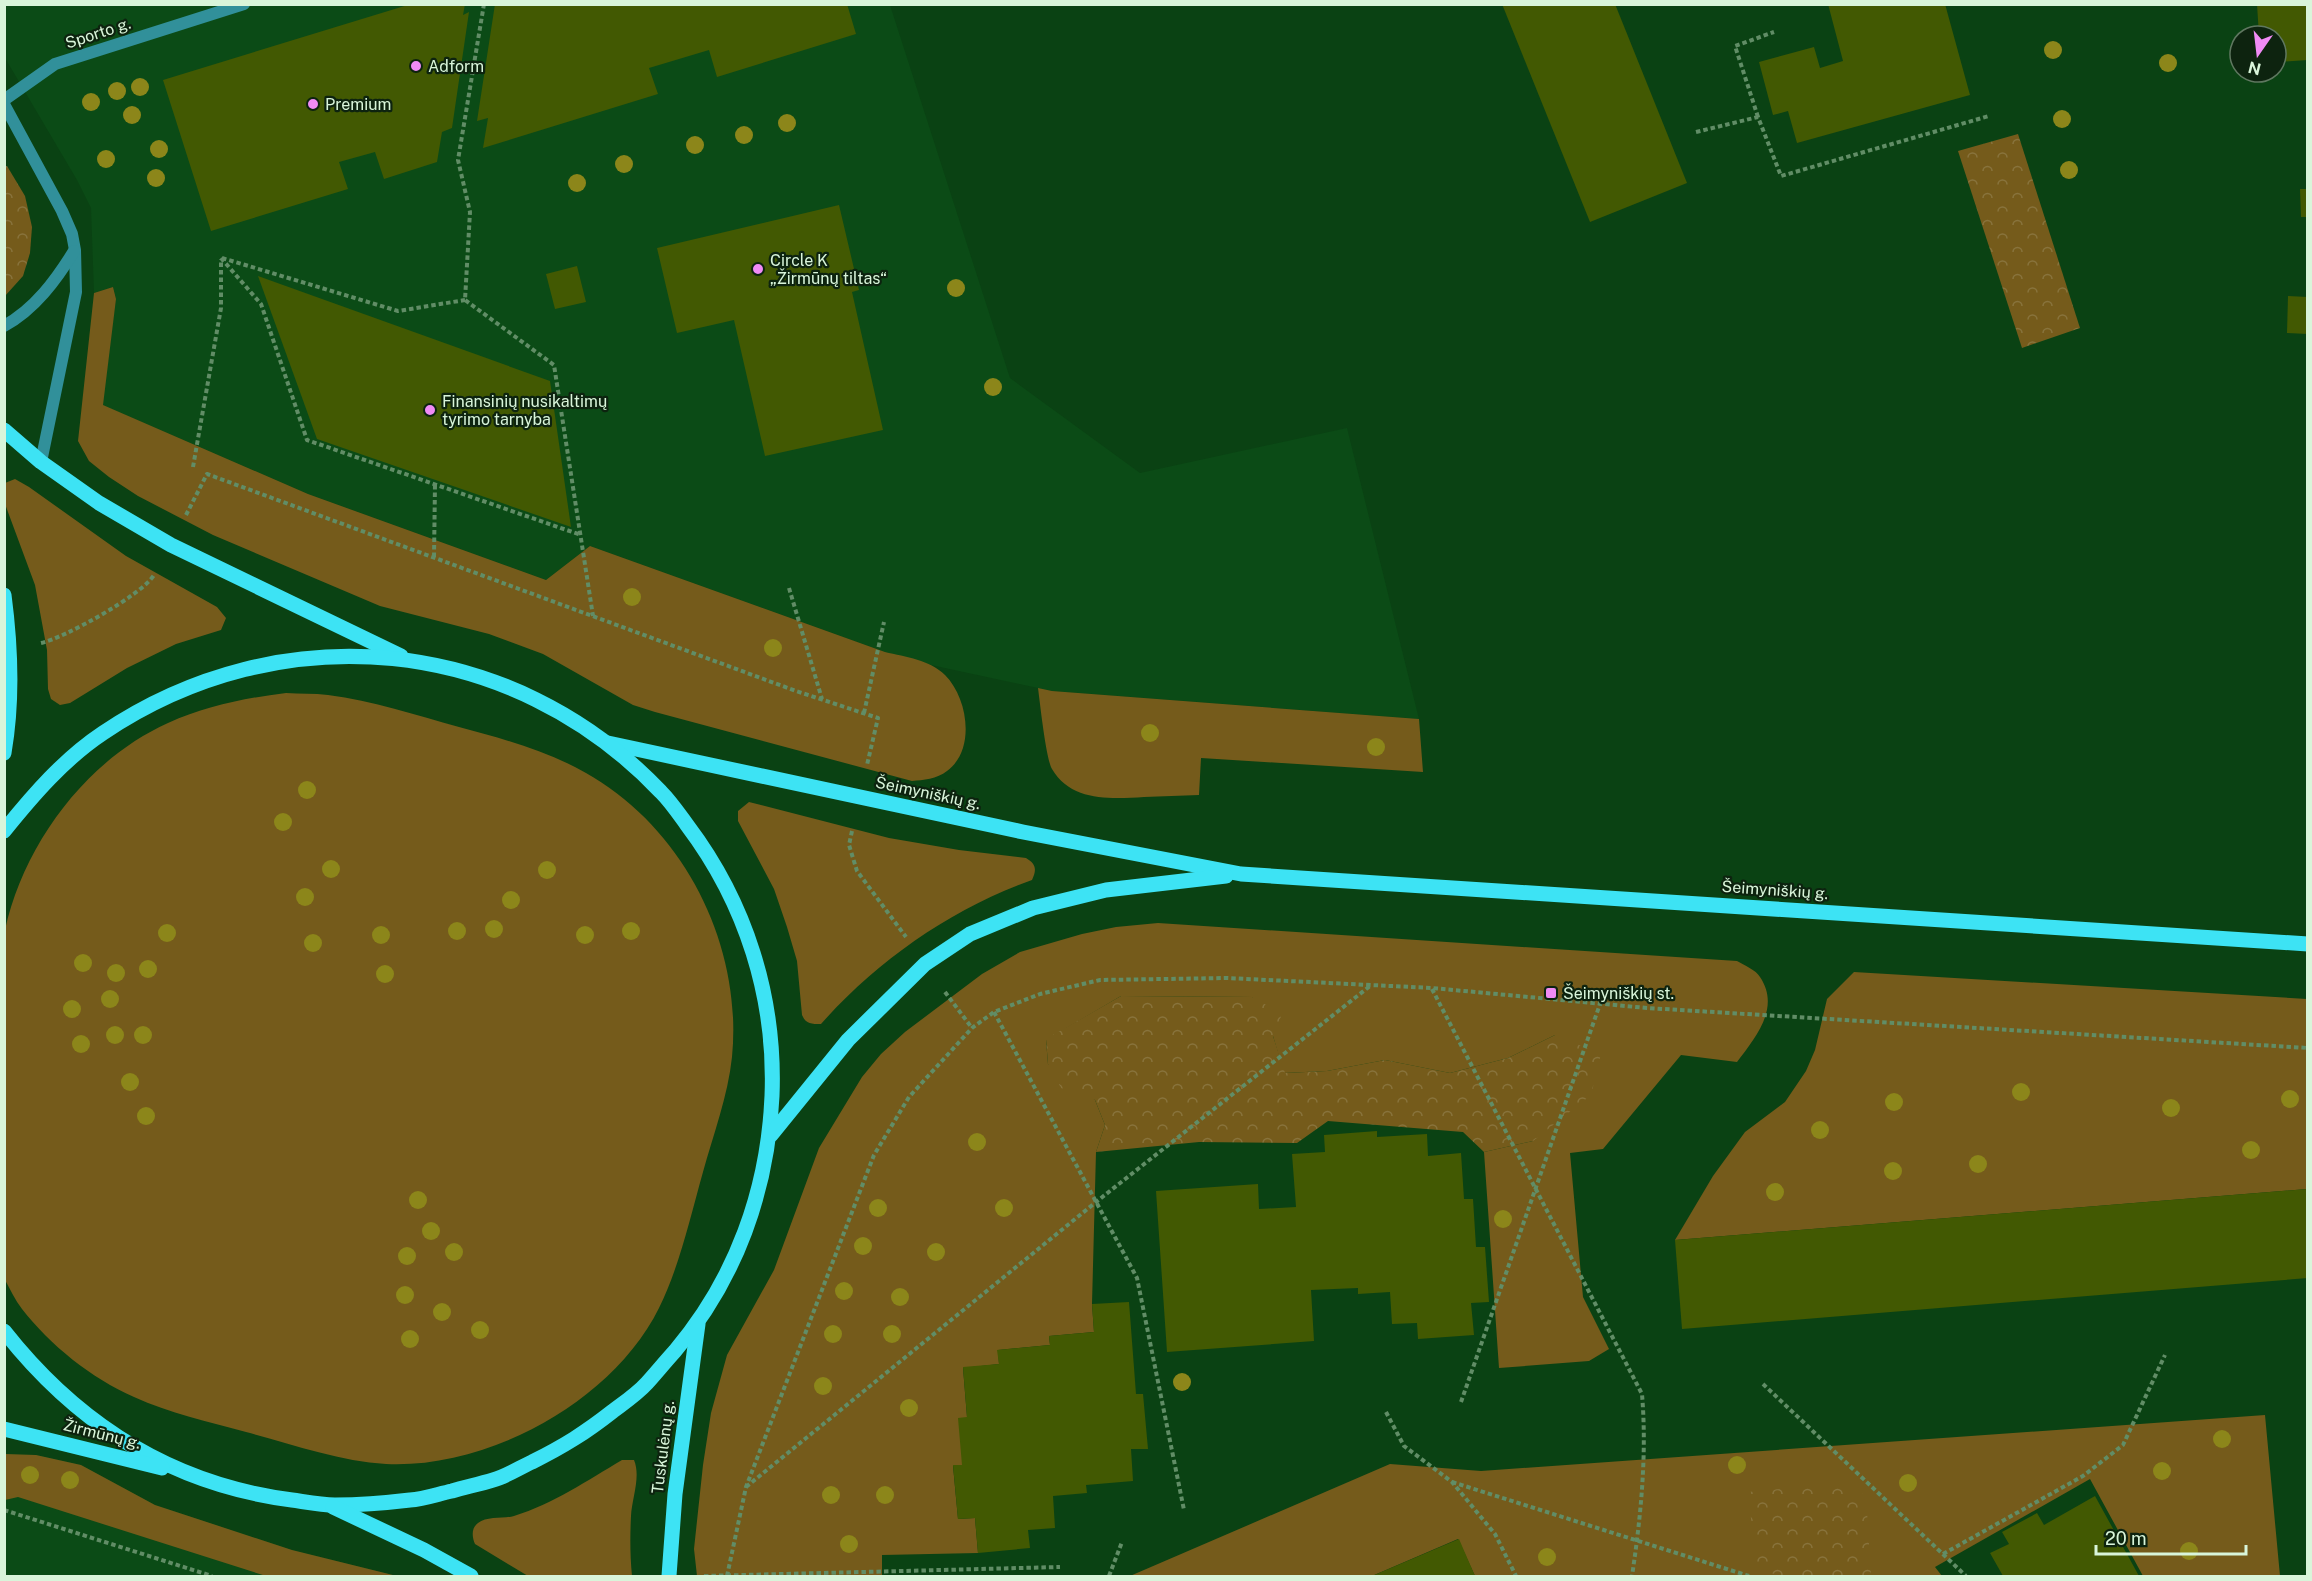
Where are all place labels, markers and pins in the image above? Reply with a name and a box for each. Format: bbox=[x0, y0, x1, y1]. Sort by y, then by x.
place label: Adform bbox=[428, 57, 484, 76]
marker: Adform bbox=[409, 59, 423, 73]
place label: Premium bbox=[325, 95, 391, 114]
marker: Premium bbox=[306, 97, 320, 111]
place label: Circle K „Žirmūnų tiltas“ bbox=[770, 251, 887, 288]
marker: Circle K „Žirmūnų tiltas“ bbox=[751, 262, 765, 276]
place label: Finansinių nusikaltimų tyrimo tarnyba bbox=[442, 392, 607, 429]
marker: Finansinių nusikaltimų tyrimo tarnyba bbox=[423, 403, 437, 417]
place label: Šeimyniškių st. bbox=[1563, 983, 1674, 1003]
marker: Šeimyniškių st. bbox=[1544, 986, 1558, 1000]

